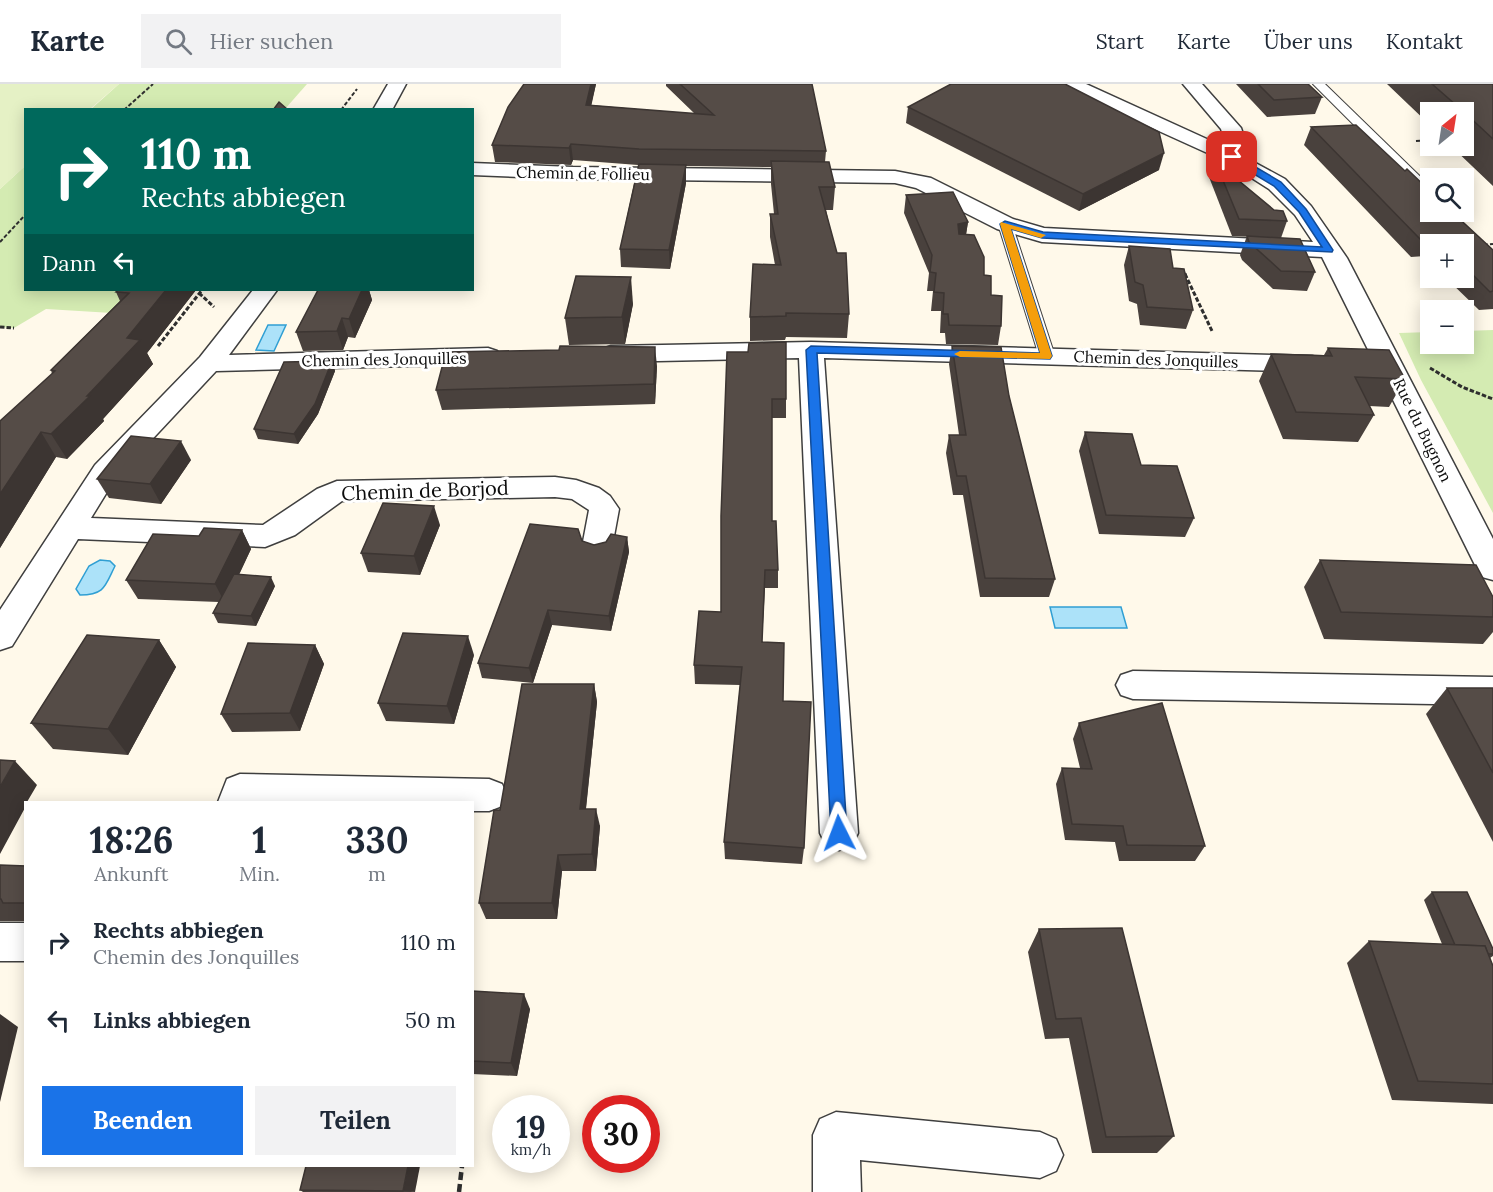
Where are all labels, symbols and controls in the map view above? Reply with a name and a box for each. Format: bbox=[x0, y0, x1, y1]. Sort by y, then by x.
search box bbox=[141, 14, 561, 68]
text: Karte bbox=[30, 23, 105, 59]
icon: search bbox=[162, 25, 195, 58]
text: Hier suchen bbox=[210, 27, 333, 55]
text: Start bbox=[1096, 28, 1144, 55]
text: Karte bbox=[1177, 28, 1231, 55]
text: Über uns bbox=[1264, 28, 1353, 55]
text: Kontakt bbox=[1386, 28, 1463, 55]
north arrow bbox=[1420, 102, 1474, 156]
map controls bbox=[1420, 102, 1474, 354]
text: 110 m bbox=[141, 127, 252, 181]
pin bbox=[1206, 131, 1257, 182]
icon: right bbox=[42, 132, 120, 210]
icon: arrive bbox=[1215, 140, 1248, 173]
street label: Chemin de Follieu bbox=[516, 162, 651, 184]
button: search bbox=[1420, 168, 1474, 222]
text: Rechts abbiegen bbox=[141, 180, 346, 214]
button: + bbox=[1420, 234, 1474, 288]
icon: left bbox=[108, 246, 141, 279]
text: Dann bbox=[42, 249, 96, 277]
button: − bbox=[1420, 300, 1474, 354]
street label: Chemin des Jonquilles bbox=[1073, 346, 1239, 372]
street label: Chemin des Jonquilles bbox=[301, 348, 467, 370]
street label: Rue du Bugnon bbox=[1389, 375, 1457, 485]
street label: Chemin de Borjod bbox=[341, 475, 509, 505]
position arrow bbox=[807, 801, 871, 865]
text: 18:26 bbox=[89, 817, 174, 863]
text: 1 bbox=[252, 817, 267, 863]
text: 330 bbox=[345, 817, 409, 863]
text: Ankunft bbox=[94, 861, 169, 886]
text: Min. bbox=[239, 861, 280, 886]
text: m bbox=[368, 861, 386, 886]
text: Rechts abbiegen bbox=[93, 916, 264, 944]
icon: right bbox=[42, 926, 75, 959]
text: 110 m bbox=[401, 928, 456, 956]
text: Chemin des Jonquilles bbox=[93, 944, 299, 969]
icon: left bbox=[42, 1004, 75, 1037]
text: Links abbiegen bbox=[93, 1006, 251, 1034]
text: 50 m bbox=[405, 1006, 456, 1034]
button: Beenden bbox=[42, 1086, 243, 1155]
button: Teilen bbox=[255, 1086, 456, 1155]
speed limit sign: 30 bbox=[582, 1095, 660, 1173]
text: 19 bbox=[516, 1108, 546, 1146]
text: km/h bbox=[511, 1140, 551, 1159]

